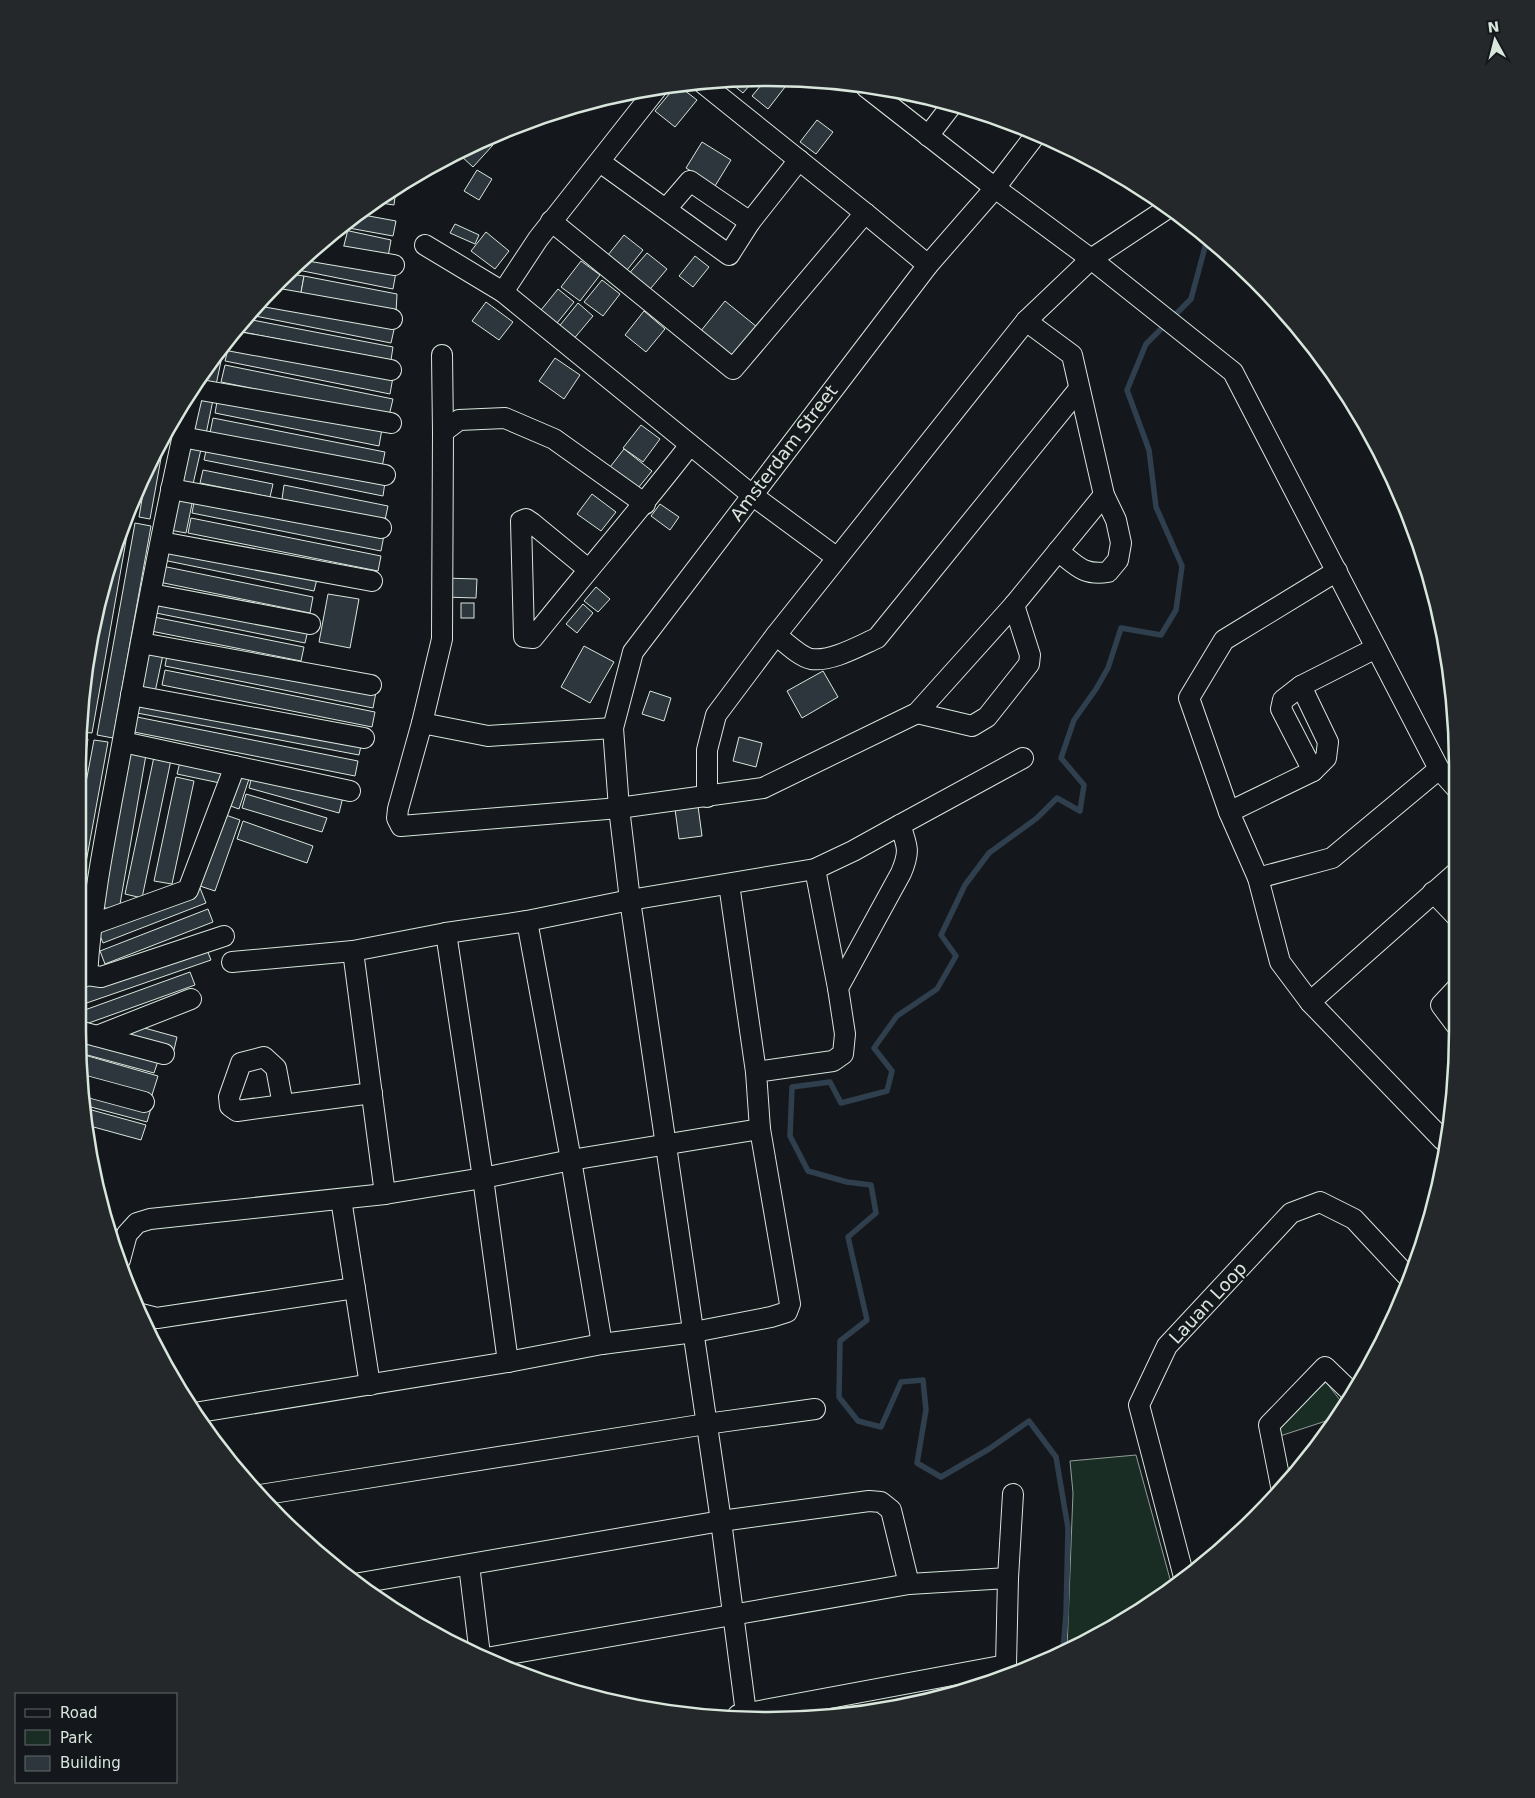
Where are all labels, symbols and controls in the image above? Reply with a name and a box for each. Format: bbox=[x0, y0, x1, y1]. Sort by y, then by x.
north arrow bbox=[1470, 15, 1520, 65]
text: N bbox=[1487, 18, 1500, 36]
street label: Amsterdam Street bbox=[726, 381, 842, 525]
street label: Lauan Loop bbox=[1165, 1258, 1251, 1348]
legend bbox=[15, 1693, 178, 1783]
text: Road bbox=[60, 1704, 98, 1722]
text: Park bbox=[60, 1729, 93, 1747]
text: Building bbox=[60, 1754, 121, 1772]

